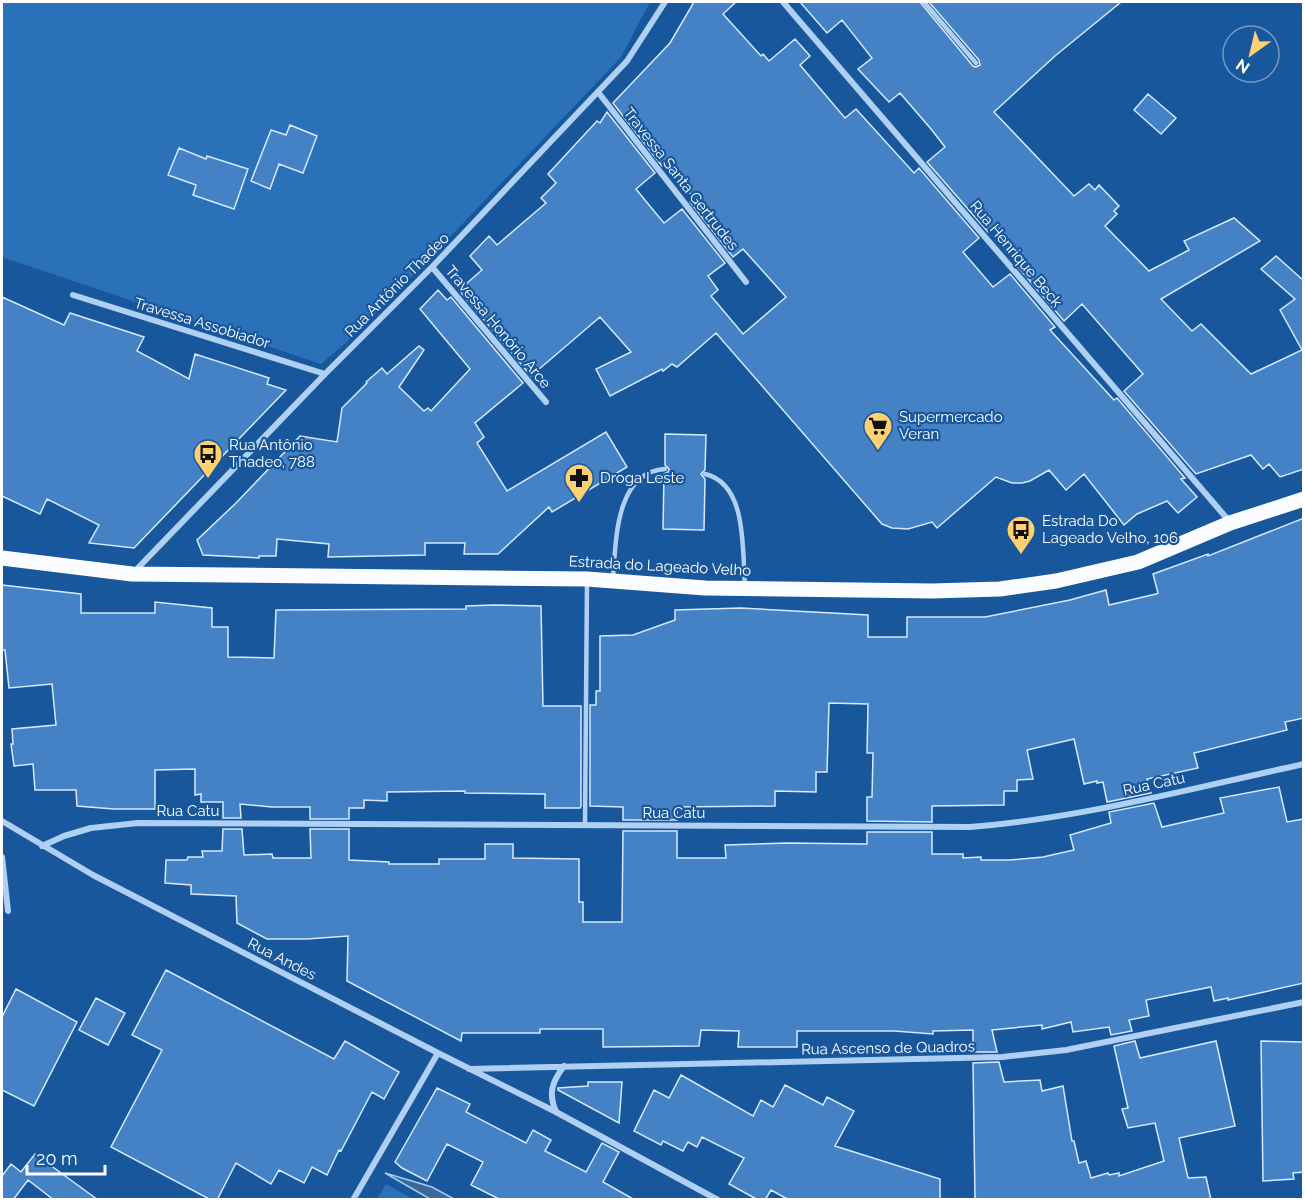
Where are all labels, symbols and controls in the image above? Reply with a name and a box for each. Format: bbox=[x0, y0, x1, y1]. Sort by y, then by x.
north arrow bbox=[1221, 24, 1281, 84]
text: N bbox=[1233, 55, 1253, 77]
street label: Travessa Santa Gertrudes bbox=[620, 104, 742, 254]
street label: Rua Henrique Beck bbox=[966, 197, 1066, 311]
street label: Rua Antônio Thadeo bbox=[341, 229, 453, 341]
street label: Travessa Honório Arce bbox=[441, 262, 555, 392]
street label: Travessa Assobiador bbox=[132, 294, 273, 352]
place label: Supermercado Veran bbox=[899, 408, 1003, 443]
supermarket icon: Supermercado Veran bbox=[862, 410, 894, 452]
place label: Rua Antônio Thadeo, 788 bbox=[229, 436, 315, 471]
bus stop icon: Rua Antônio Thadeo, 788 bbox=[192, 438, 224, 480]
pharmacy icon: Droga Leste bbox=[563, 462, 595, 504]
place label: Droga Leste bbox=[600, 469, 684, 487]
place label: Estrada Do Lageado Velho, 106 bbox=[1042, 512, 1178, 547]
bus stop icon: Estrada Do Lageado Velho, 106 bbox=[1005, 514, 1037, 556]
street label: Estrada do Lageado Velho bbox=[568, 552, 752, 580]
street label: Rua Catu bbox=[1121, 769, 1187, 799]
street label: Rua Catu bbox=[157, 802, 220, 820]
street label: Rua Catu bbox=[643, 804, 706, 822]
street label: Rua Andes bbox=[245, 934, 319, 984]
street label: Rua Ascenso de Quadros bbox=[801, 1037, 975, 1059]
scale bar bbox=[27, 1138, 105, 1176]
text: 20 m bbox=[36, 1148, 78, 1169]

